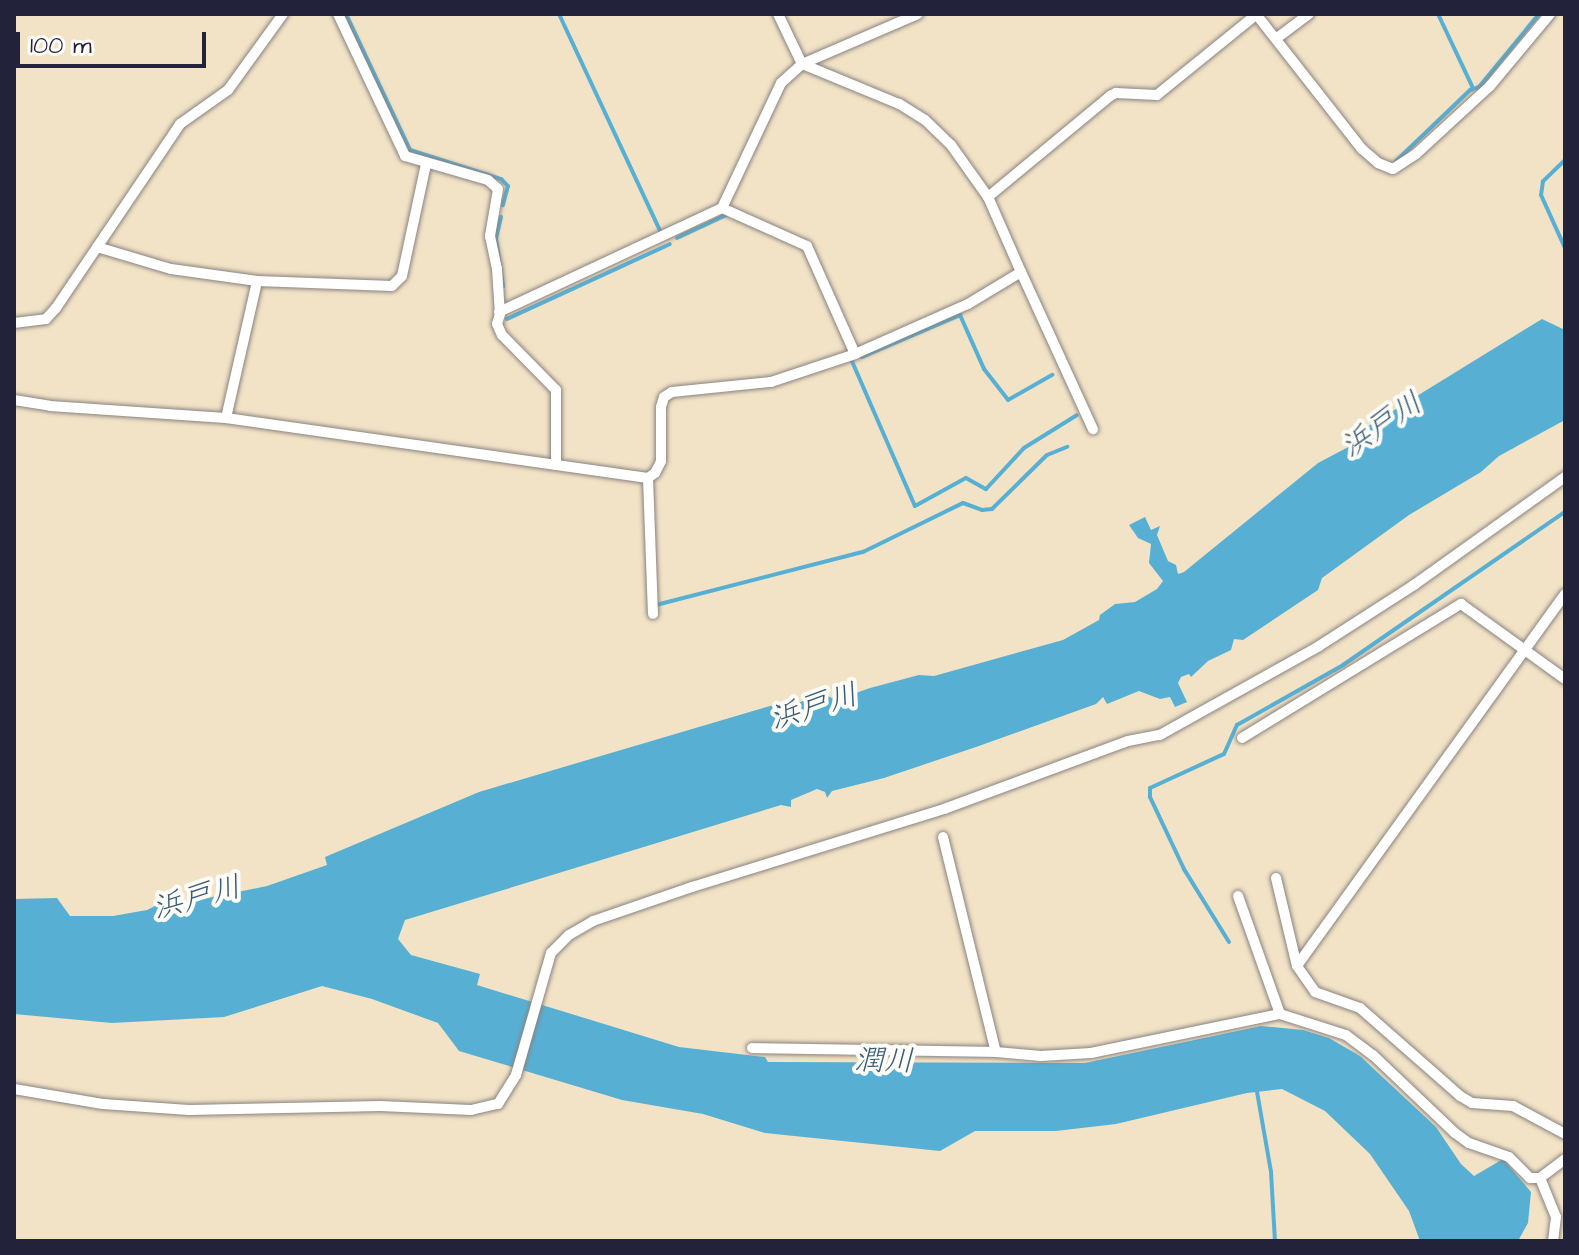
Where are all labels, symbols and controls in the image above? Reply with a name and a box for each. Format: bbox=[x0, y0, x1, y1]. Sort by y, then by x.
scale bar bbox=[20, 16, 210, 66]
text: 100 m bbox=[30, 29, 92, 63]
water label: 浜戸川 bbox=[1335, 385, 1429, 465]
water label: 浜戸川 bbox=[766, 677, 862, 737]
water label: 浜戸川 bbox=[149, 869, 245, 927]
water label: 潤川 bbox=[854, 1042, 914, 1080]

